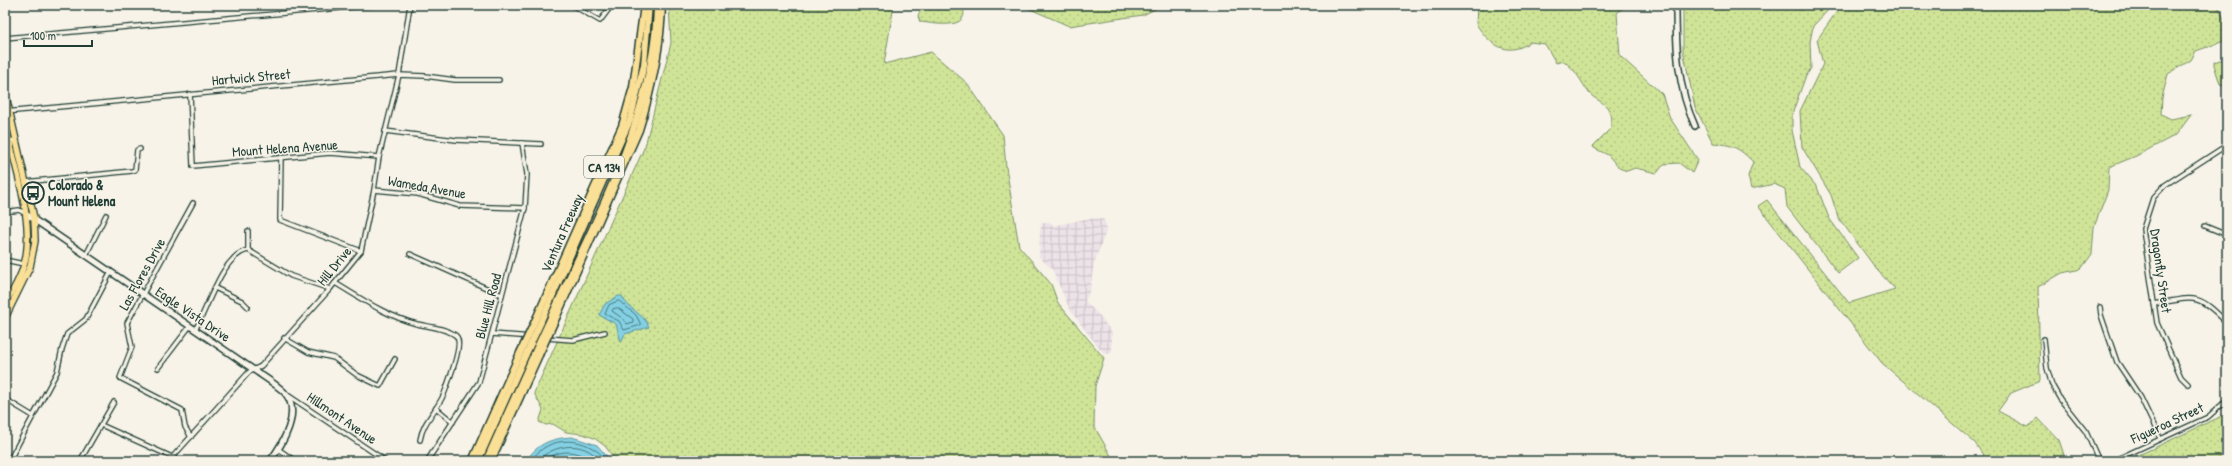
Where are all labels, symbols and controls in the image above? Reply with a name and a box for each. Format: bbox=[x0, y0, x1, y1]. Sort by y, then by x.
scale bar bbox=[24, 22, 92, 48]
text: 100 m bbox=[30, 27, 56, 44]
street label: Hartwick Street bbox=[211, 64, 291, 89]
street label: Mount Helena Avenue bbox=[231, 134, 339, 161]
road number: CA 134 bbox=[584, 156, 624, 178]
street label: Wameda Avenue bbox=[387, 170, 468, 203]
place label: Colorado & Mount Helena bbox=[48, 175, 116, 210]
bus stop icon: Colorado & Mount Helena bbox=[20, 180, 46, 206]
street label: Ventura Freeway bbox=[536, 191, 588, 275]
street label: Dragonfly Street bbox=[2145, 228, 2177, 314]
street label: Las Flores Drive bbox=[114, 234, 169, 313]
street label: Hill Drive bbox=[312, 242, 356, 289]
street label: Blue Hill Road bbox=[470, 270, 506, 341]
street label: Eagle Vista Drive bbox=[151, 281, 235, 347]
street label: Hillmont Avenue bbox=[303, 387, 381, 448]
street label: Figueroa Street bbox=[2126, 397, 2207, 449]

